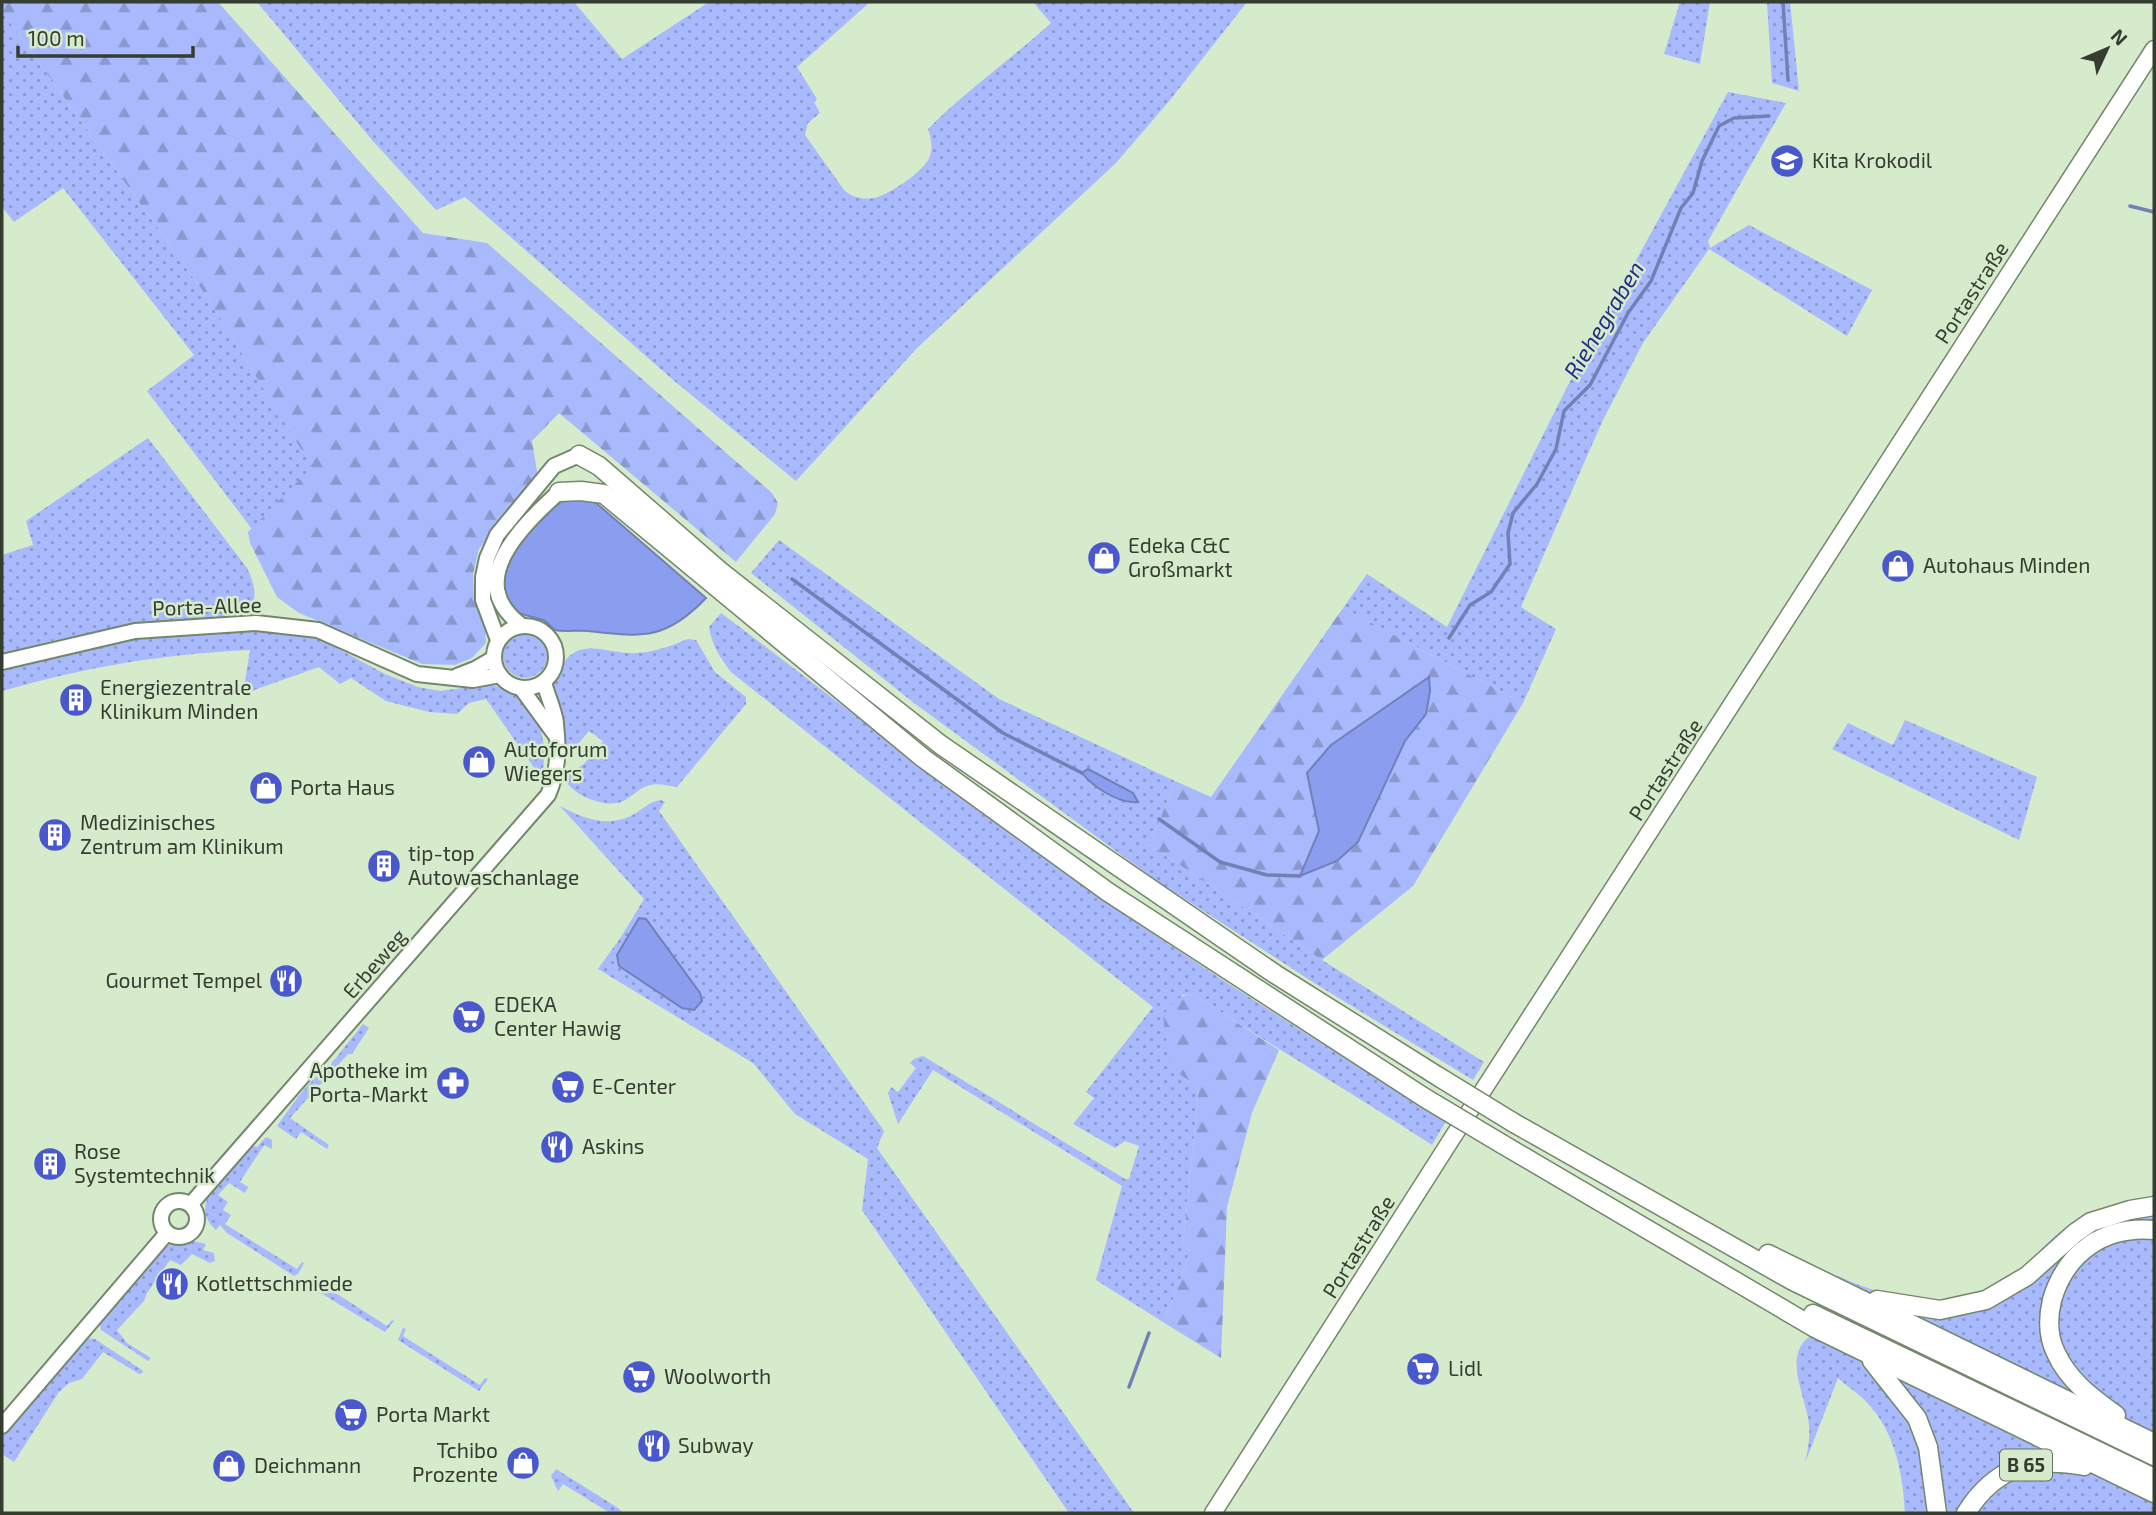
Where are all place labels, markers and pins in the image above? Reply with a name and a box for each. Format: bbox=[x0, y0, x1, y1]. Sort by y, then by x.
school or university icon: Kita Krokodil bbox=[1768, 142, 1806, 180]
place label: Kita Krokodil bbox=[1812, 147, 1933, 172]
place label: Edeka C&C Großmarkt bbox=[1128, 532, 1232, 581]
shop icon: Edeka C&C Großmarkt bbox=[1085, 539, 1123, 577]
shop icon: Autohaus Minden bbox=[1879, 547, 1917, 585]
place label: Autohaus Minden bbox=[1923, 552, 2090, 577]
place label: Energiezentrale Klinikum Minden bbox=[100, 674, 258, 723]
building icon: Energiezentrale Klinikum Minden bbox=[57, 681, 95, 719]
place label: Autoforum Wiegers bbox=[504, 736, 607, 785]
shop icon: Autoforum Wiegers bbox=[460, 743, 498, 781]
shop icon: Porta Haus bbox=[247, 769, 285, 807]
place label: Porta Haus bbox=[290, 774, 395, 799]
place label: Medizinisches Zentrum am Klinikum bbox=[80, 809, 284, 858]
building icon: Medizinisches Zentrum am Klinikum bbox=[36, 816, 74, 854]
place label: tip-top Autowaschanlage bbox=[408, 840, 579, 889]
building icon: tip-top Autowaschanlage bbox=[365, 847, 403, 885]
restaurant icon: Gourmet Tempel bbox=[267, 962, 305, 1000]
place label: Gourmet Tempel bbox=[105, 967, 263, 992]
place label: EDEKA Center Hawig bbox=[494, 991, 621, 1040]
supermarket icon: EDEKA Center Hawig bbox=[450, 998, 488, 1036]
place label: Apotheke im Porta-Markt bbox=[309, 1057, 428, 1106]
pharmacy icon: Apotheke im Porta-Markt bbox=[434, 1064, 472, 1102]
supermarket icon: E-Center bbox=[549, 1068, 587, 1106]
place label: E-Center bbox=[592, 1073, 677, 1098]
restaurant icon: Askins bbox=[538, 1128, 576, 1166]
place label: Askins bbox=[582, 1133, 645, 1158]
place label: Rose Systemtechnik bbox=[74, 1138, 215, 1187]
building icon: Rose Systemtechnik bbox=[31, 1145, 69, 1183]
restaurant icon: Kotlettschmiede bbox=[153, 1265, 191, 1303]
place label: Kotlettschmiede bbox=[196, 1270, 353, 1295]
supermarket icon: Lidl bbox=[1404, 1350, 1442, 1388]
place label: Lidl bbox=[1448, 1355, 1483, 1380]
supermarket icon: Woolworth bbox=[620, 1358, 658, 1396]
place label: Woolworth bbox=[664, 1363, 771, 1388]
supermarket icon: Porta Markt bbox=[332, 1396, 370, 1434]
place label: Porta Markt bbox=[376, 1401, 490, 1426]
restaurant icon: Subway bbox=[635, 1427, 673, 1465]
place label: Subway bbox=[678, 1432, 754, 1457]
place label: Tchibo Prozente bbox=[412, 1437, 498, 1486]
shop icon: Tchibo Prozente bbox=[504, 1444, 542, 1482]
shop icon: Deichmann bbox=[210, 1447, 248, 1485]
place label: Deichmann bbox=[254, 1452, 361, 1477]

